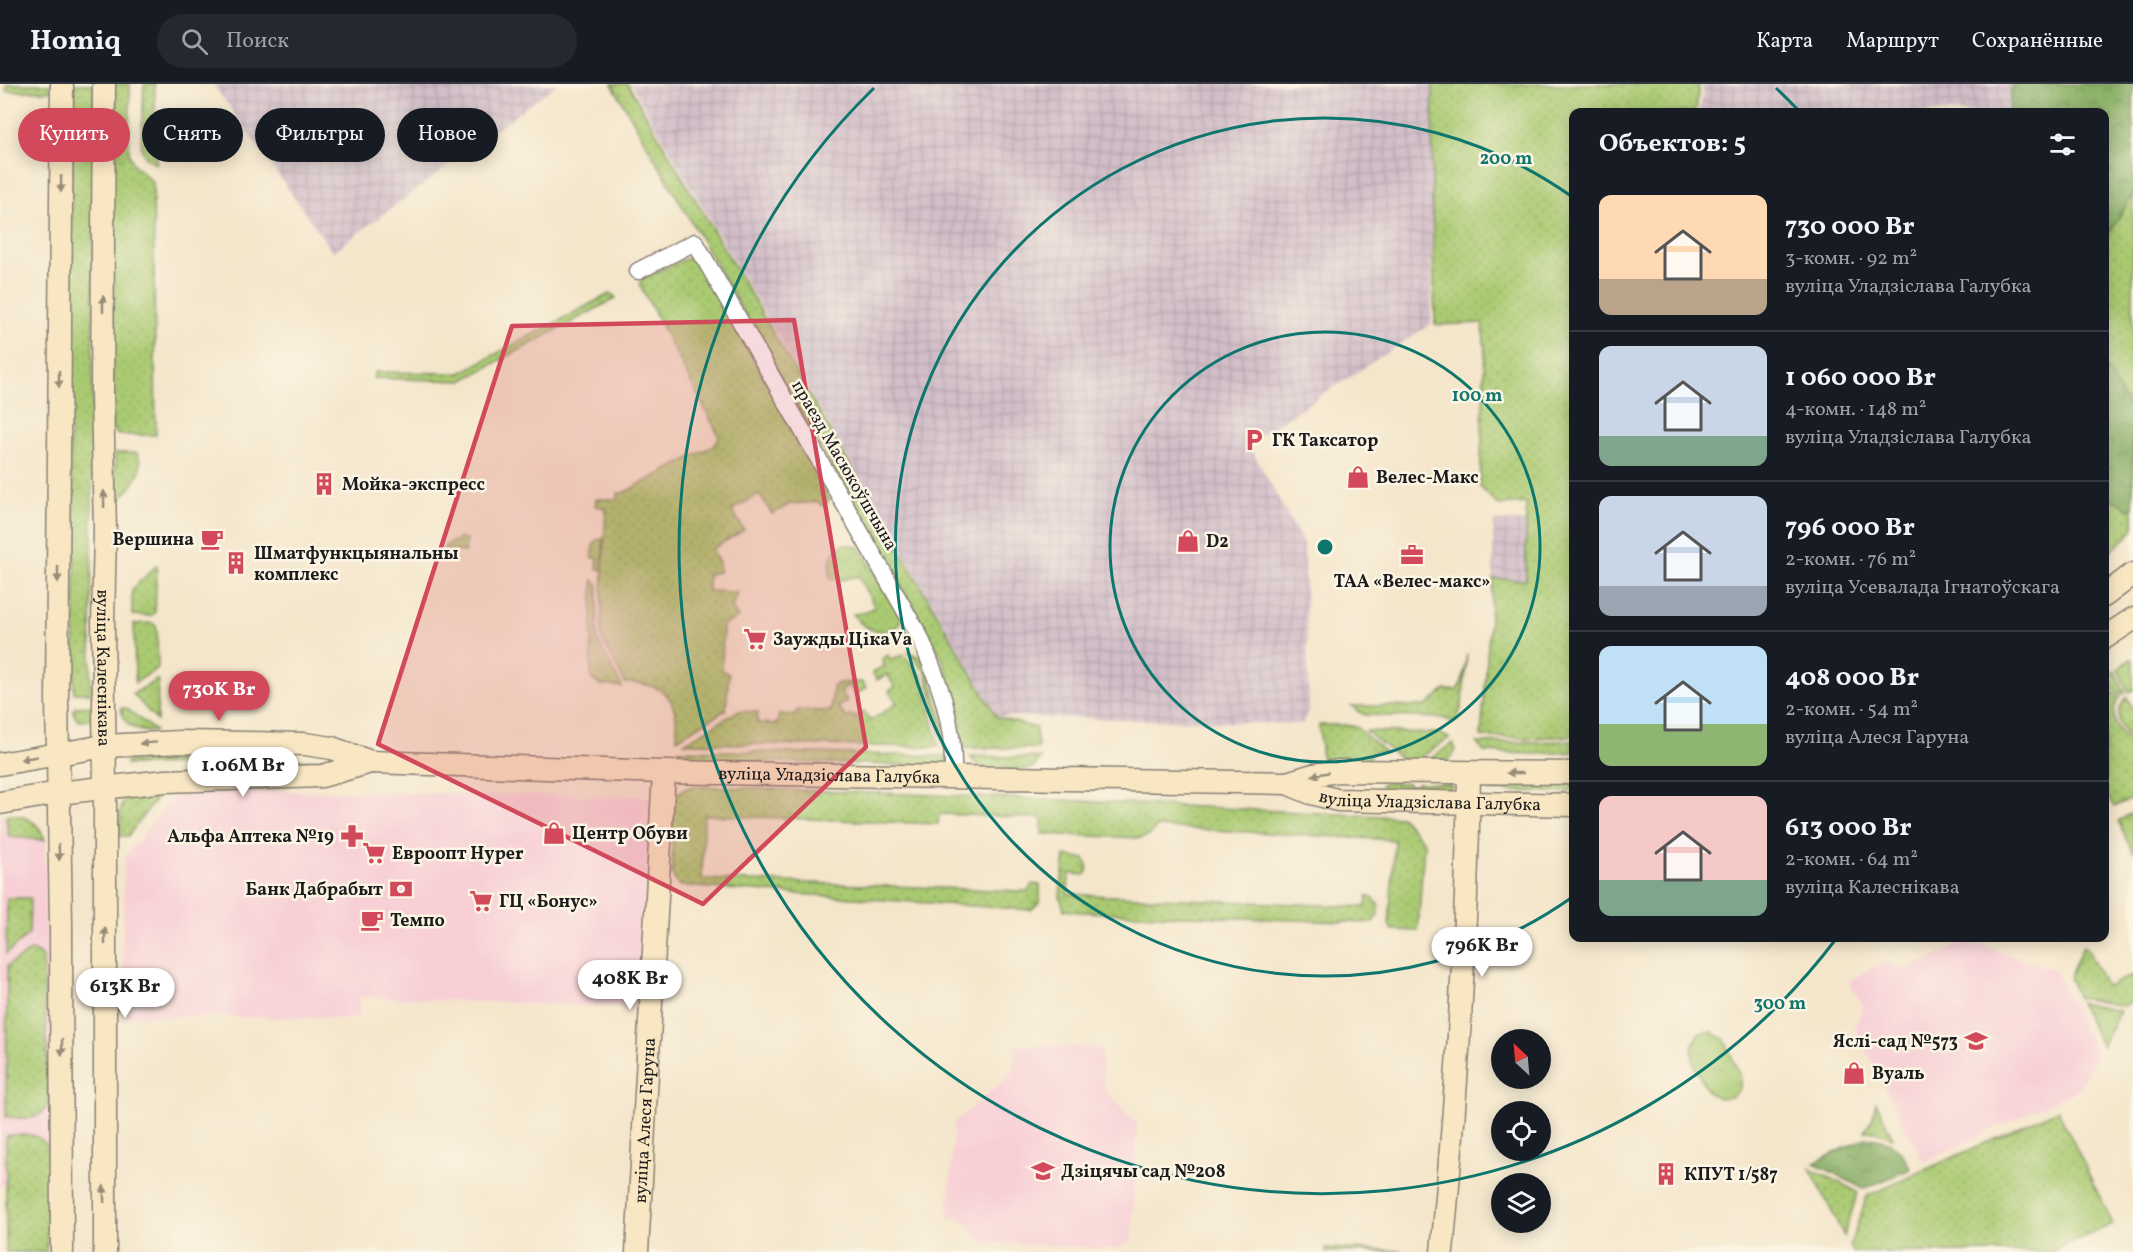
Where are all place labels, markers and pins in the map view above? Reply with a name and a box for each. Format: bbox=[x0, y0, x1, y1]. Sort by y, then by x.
parking icon: ГК Таксатор bbox=[1241, 427, 1267, 453]
place label: ГК Таксатор bbox=[1272, 429, 1378, 454]
shop icon: Велес-Макс bbox=[1345, 464, 1371, 490]
place label: Велес-Макс bbox=[1376, 466, 1479, 491]
building icon: Мойка-экспресс bbox=[311, 471, 337, 497]
place label: Мойка-экспресс bbox=[342, 473, 485, 498]
cafe icon: Вершина bbox=[199, 526, 225, 552]
place label: Вершина bbox=[112, 528, 194, 553]
shop icon: D2 bbox=[1175, 528, 1201, 554]
place label: D2 bbox=[1206, 530, 1229, 555]
centre of rings bbox=[1315, 537, 1335, 557]
place label: Шматфункцыянальны комплекс bbox=[254, 542, 458, 588]
office icon: ТАА «Велес-макс» bbox=[1399, 542, 1425, 568]
building icon: Шматфункцыянальны комплекс bbox=[223, 550, 249, 576]
place label: ТАА «Велес-макс» bbox=[1333, 570, 1491, 595]
supermarket icon: Заужды ЦікаVа bbox=[742, 626, 768, 652]
place label: Заужды ЦікаVа bbox=[773, 628, 913, 653]
pin: 730K Br bbox=[164, 671, 274, 722]
pin: 1.06M Br bbox=[181, 747, 305, 798]
shop icon: Центр Обуви bbox=[541, 820, 567, 846]
place label: Центр Обуви bbox=[572, 822, 688, 847]
pharmacy icon: Альфа Аптека №19 bbox=[339, 823, 365, 849]
place label: Альфа Аптека №19 bbox=[167, 825, 334, 850]
supermarket icon: Евроопт Hyper bbox=[361, 840, 387, 866]
place label: Евроопт Hyper bbox=[392, 842, 524, 867]
bank icon: Банк Дабрабыт bbox=[388, 876, 414, 902]
place label: Банк Дабрабыт bbox=[245, 878, 383, 903]
supermarket icon: ГЦ «Бонус» bbox=[468, 888, 494, 914]
place label: ГЦ «Бонус» bbox=[499, 890, 598, 915]
cafe icon: Темпо bbox=[359, 907, 385, 933]
place label: Темпо bbox=[390, 909, 445, 934]
pin: 796K Br bbox=[1427, 927, 1537, 978]
pin: 408K Br bbox=[575, 960, 685, 1011]
pin: 613K Br bbox=[70, 968, 180, 1019]
school or university icon: Яслі-сад №573 bbox=[1963, 1028, 1989, 1054]
place label: Яслі-сад №573 bbox=[1833, 1030, 1958, 1055]
shop icon: Вуаль bbox=[1841, 1060, 1867, 1086]
place label: Вуаль bbox=[1872, 1062, 1925, 1087]
school or university icon: Дзіцячы сад №208 bbox=[1030, 1158, 1056, 1184]
place label: Дзіцячы сад №208 bbox=[1061, 1160, 1226, 1185]
building icon: КПУТ 1/587 bbox=[1653, 1161, 1679, 1187]
place label: КПУТ 1/587 bbox=[1684, 1163, 1778, 1188]

